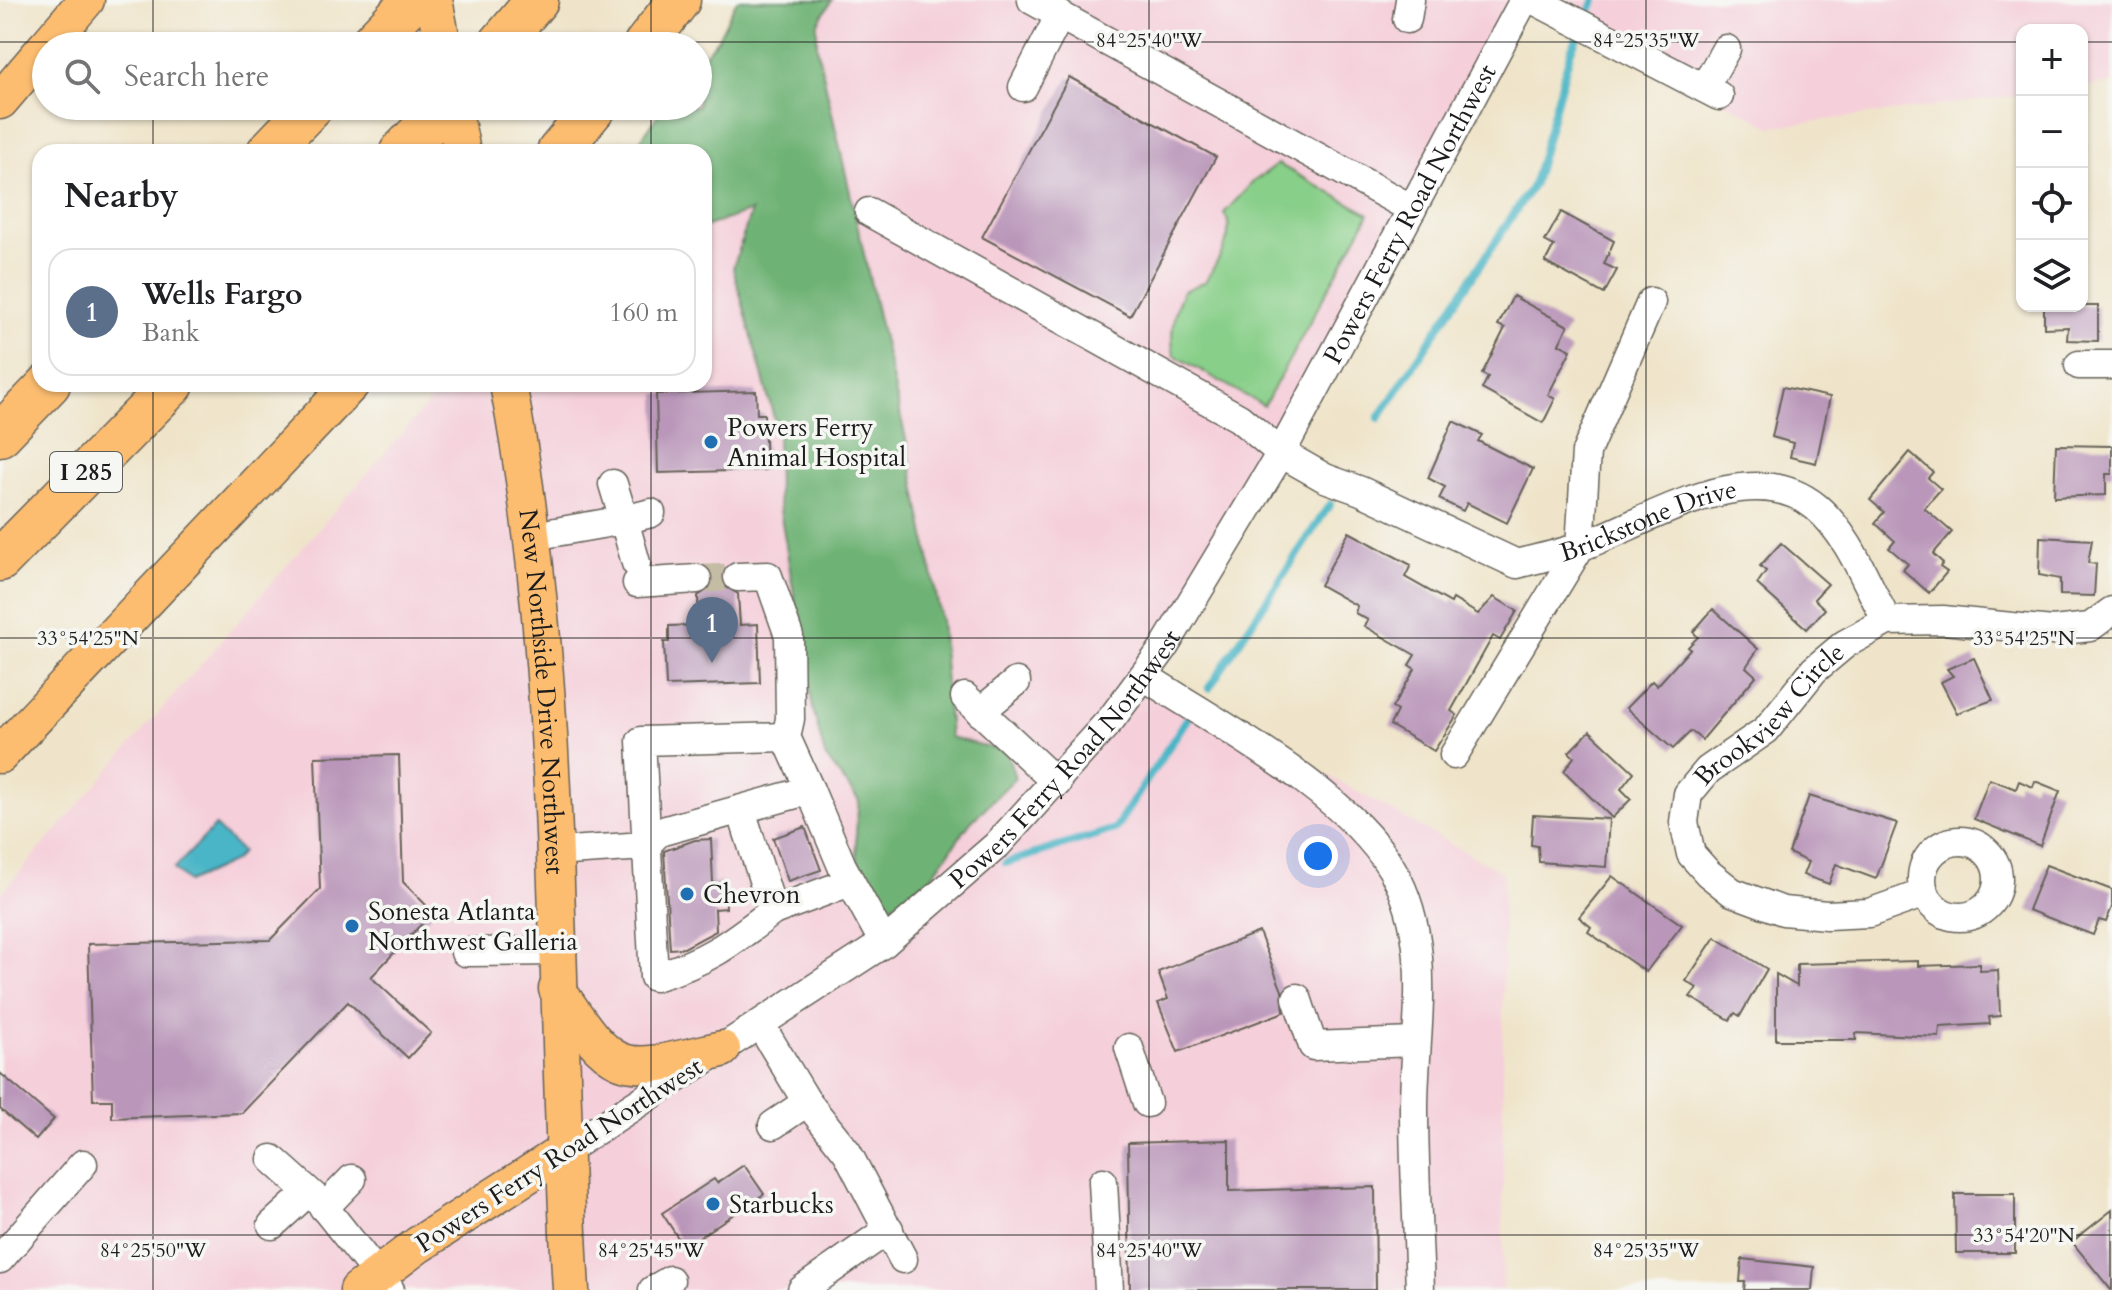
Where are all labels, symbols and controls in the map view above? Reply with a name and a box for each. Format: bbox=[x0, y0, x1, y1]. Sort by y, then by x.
map controls bbox=[2016, 24, 2088, 312]
button: + bbox=[2016, 24, 2088, 96]
text: 84°25'40"W bbox=[1096, 27, 1203, 54]
text: 84°25'35"W bbox=[1593, 27, 1700, 54]
search box bbox=[32, 32, 712, 120]
icon: search bbox=[60, 54, 104, 98]
text: Search here bbox=[124, 56, 269, 97]
street label: Powers Ferry Road Northwest bbox=[1315, 58, 1504, 370]
button: − bbox=[2016, 96, 2088, 168]
button: locate bbox=[2016, 168, 2088, 240]
text: Nearby bbox=[64, 173, 179, 219]
button: layers bbox=[2016, 240, 2088, 312]
text: Wells Fargo bbox=[142, 274, 303, 315]
text: 1 bbox=[85, 295, 99, 330]
text: 160 m bbox=[609, 295, 678, 330]
text: Bank bbox=[142, 315, 200, 350]
place label: Powers Ferry Animal Hospital bbox=[727, 410, 906, 475]
marker: Powers Ferry Animal Hospital bbox=[702, 433, 720, 451]
road number: I 285 bbox=[50, 452, 122, 492]
street label: Brickstone Drive bbox=[1555, 471, 1739, 570]
street label: New Northside Drive Northwest bbox=[511, 507, 573, 875]
pin: 1 bbox=[686, 597, 738, 663]
street label: Powers Ferry Road Northwest bbox=[941, 623, 1188, 896]
text: 33°54'25"N bbox=[37, 625, 139, 652]
text: 33°54'25"N bbox=[1973, 625, 2075, 652]
street label: Brookview Circle bbox=[1685, 635, 1852, 792]
your location bbox=[1298, 836, 1338, 876]
place label: Chevron bbox=[703, 877, 801, 912]
marker: Chevron bbox=[678, 885, 696, 903]
place label: Sonesta Atlanta Northwest Galleria bbox=[368, 894, 578, 959]
marker: Sonesta Atlanta Northwest Galleria bbox=[343, 917, 361, 935]
street label: Powers Ferry Road Northwest bbox=[409, 1049, 709, 1261]
place label: Starbucks bbox=[729, 1187, 834, 1222]
marker: Starbucks bbox=[704, 1195, 722, 1213]
text: 33°54'20"N bbox=[1973, 1222, 2075, 1249]
text: 84°25'50"W bbox=[100, 1237, 207, 1264]
text: 84°25'45"W bbox=[598, 1237, 705, 1264]
text: 84°25'40"W bbox=[1096, 1237, 1203, 1264]
text: 84°25'35"W bbox=[1593, 1237, 1700, 1264]

